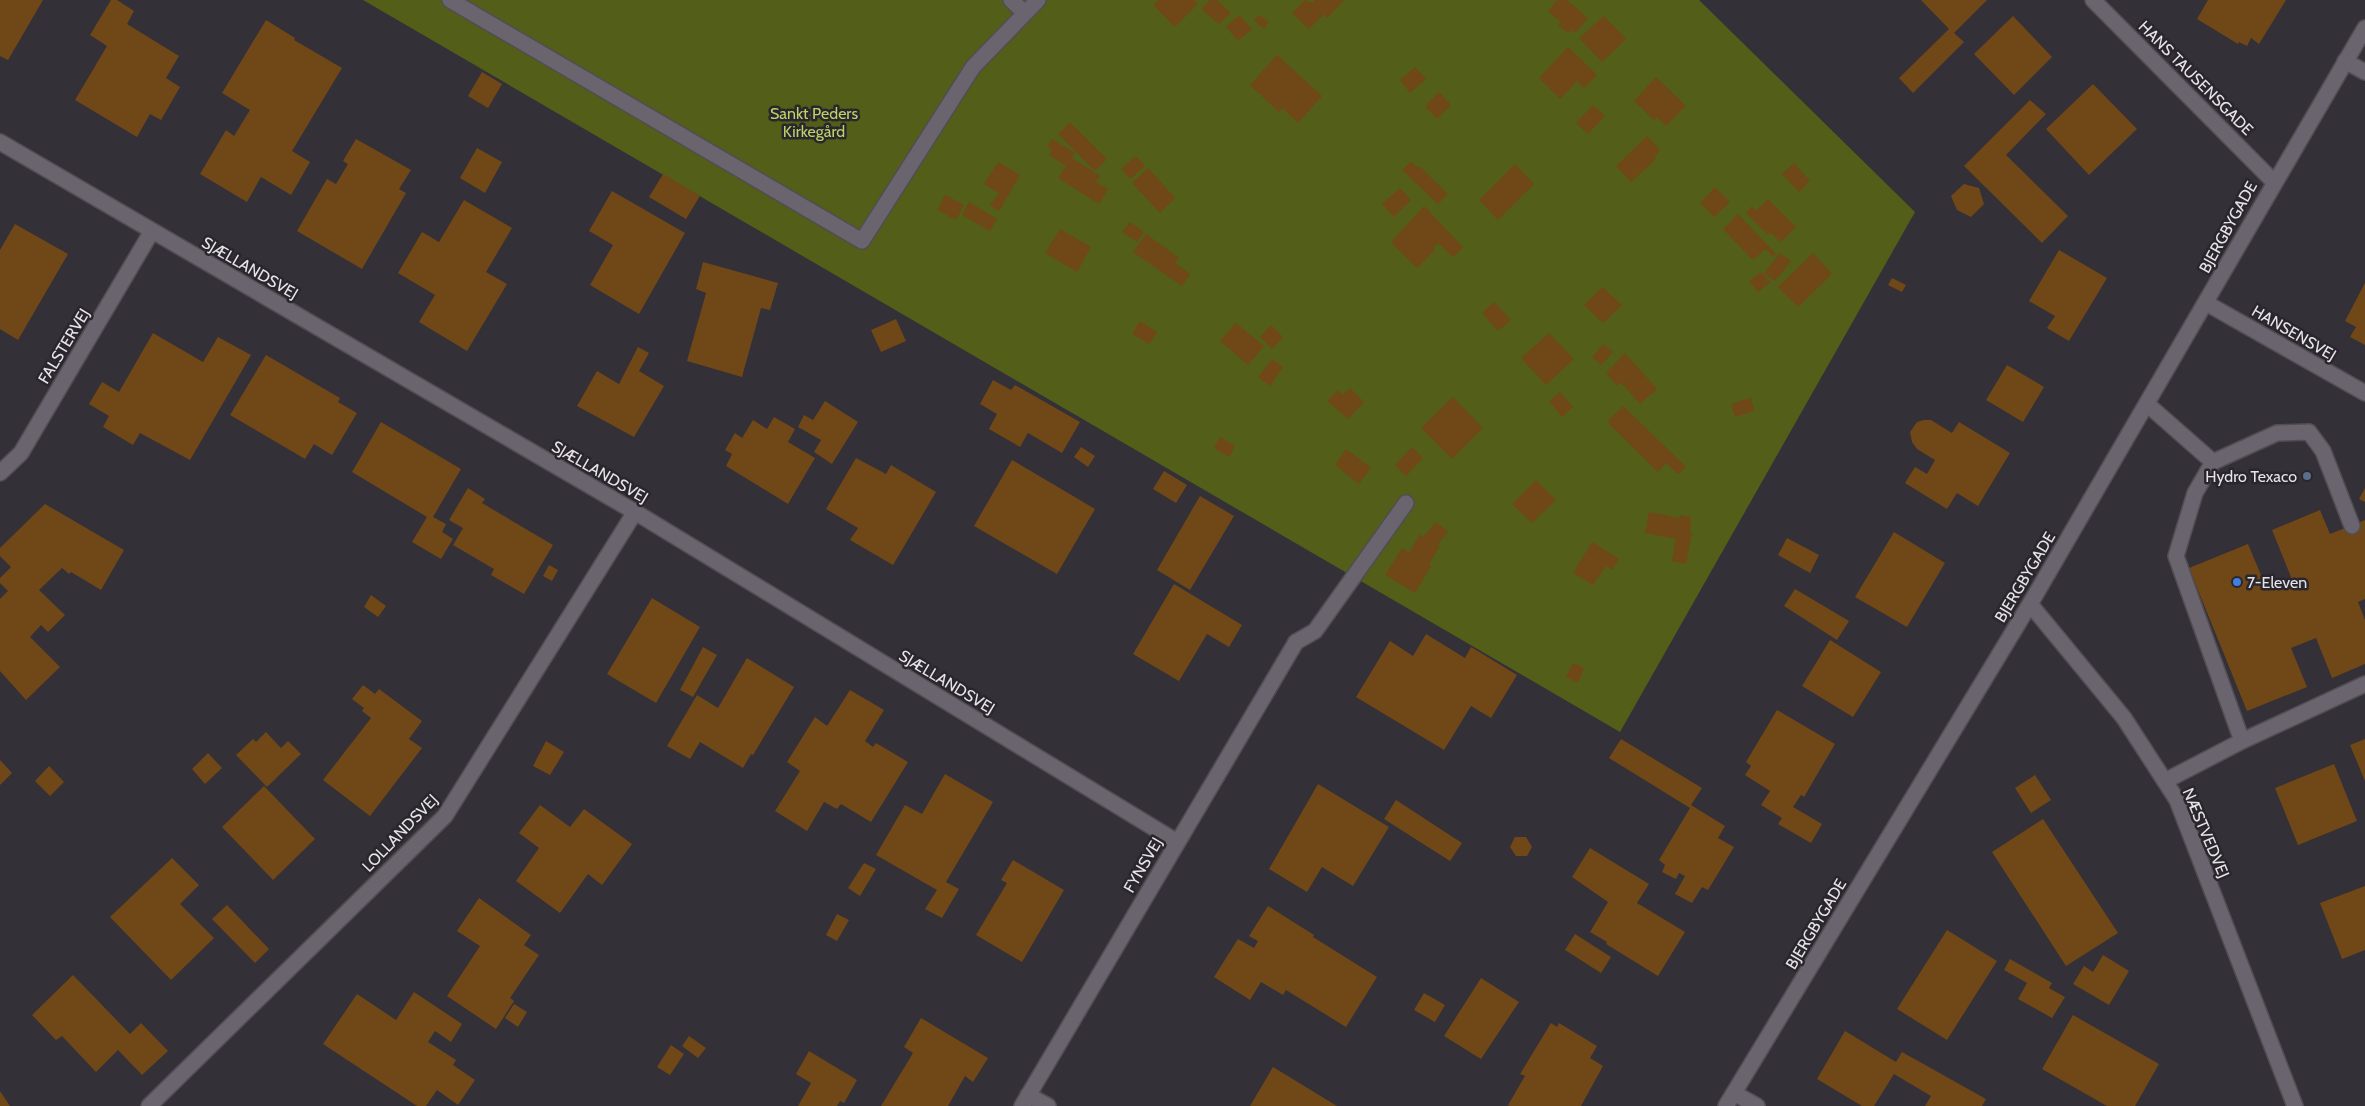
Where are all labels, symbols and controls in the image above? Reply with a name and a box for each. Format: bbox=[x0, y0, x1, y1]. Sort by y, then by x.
street label: HANS TAUSENSGADE bbox=[2135, 17, 2257, 139]
park label: Sankt Peders Kirkegård bbox=[770, 104, 858, 141]
street label: BJERGBYGADE bbox=[2195, 178, 2261, 276]
street label: SJÆLLANDSVEJ bbox=[198, 233, 302, 303]
street label: HANSENSVEJ bbox=[2249, 301, 2339, 365]
street label: FALSTERVEJ bbox=[34, 305, 94, 387]
street label: SJÆLLANDSVEJ bbox=[548, 437, 652, 507]
place label: Hydro Texaco bbox=[2205, 467, 2297, 486]
marker: Hydro Texaco bbox=[2301, 470, 2313, 482]
street label: BJERGBYGADE bbox=[1991, 528, 2059, 626]
place label: 7-Eleven bbox=[2247, 573, 2307, 592]
marker: 7-Eleven bbox=[2231, 576, 2243, 588]
street label: SJÆLLANDSVEJ bbox=[896, 646, 998, 718]
street label: NÆSTVEDVEJ bbox=[2179, 785, 2233, 881]
street label: LOLLANDSVEJ bbox=[358, 790, 442, 876]
street label: FYNSVEJ bbox=[1120, 834, 1166, 896]
street label: BJERGBYGADE bbox=[1782, 875, 1850, 973]

